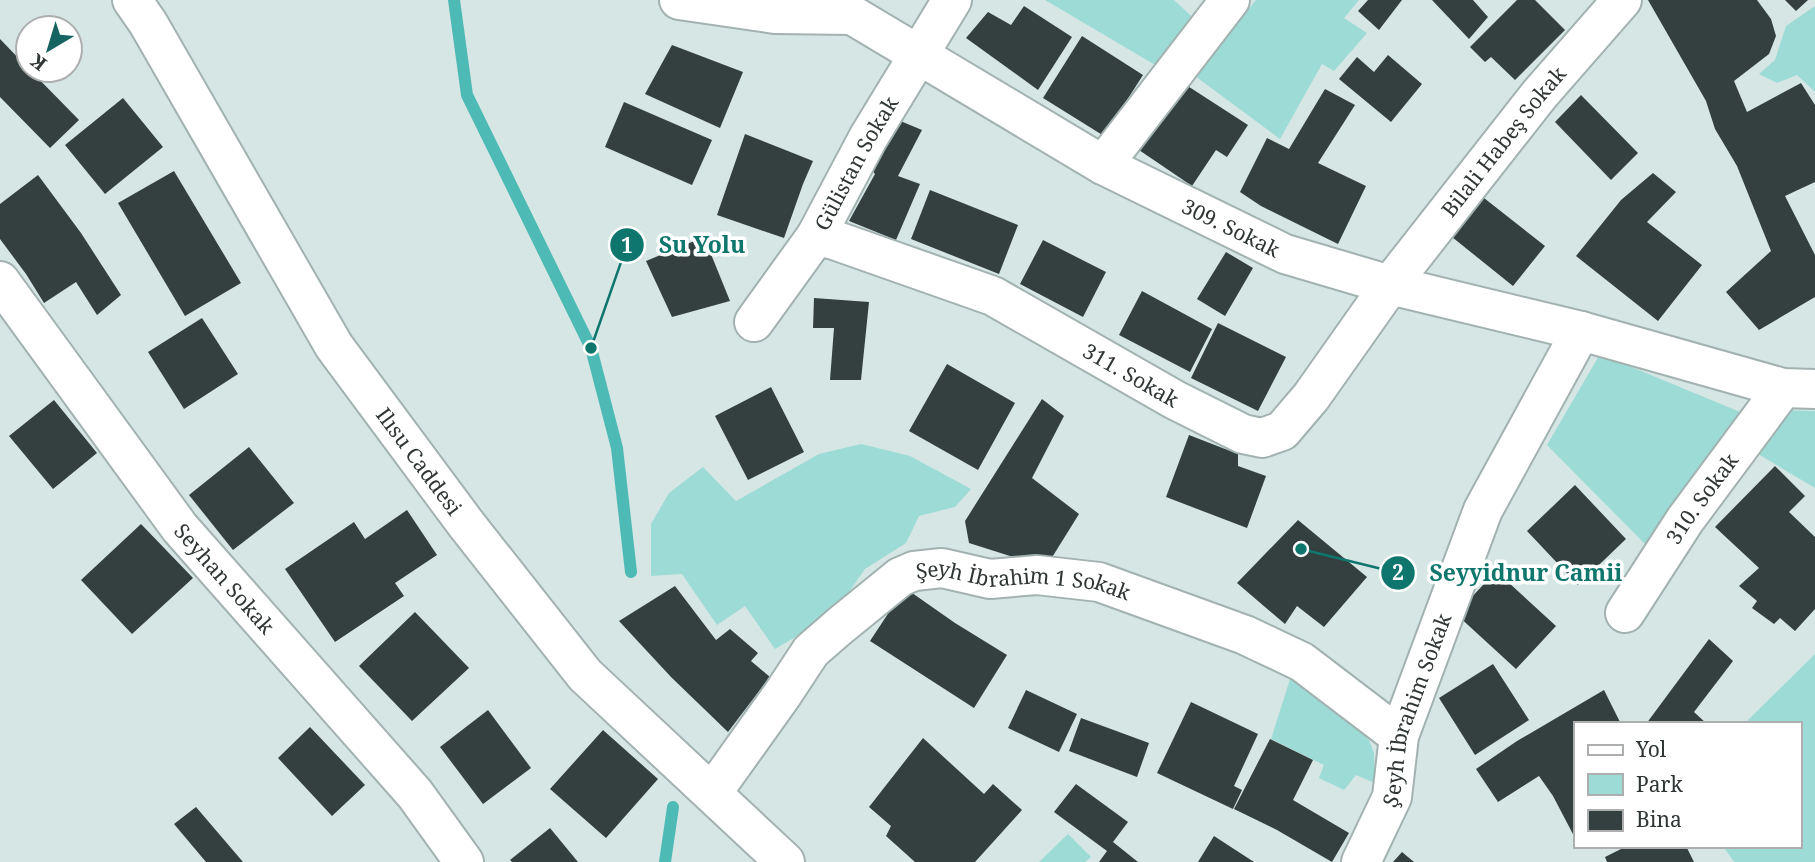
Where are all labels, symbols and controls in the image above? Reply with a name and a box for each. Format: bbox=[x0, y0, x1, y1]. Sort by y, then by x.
north arrow bbox=[14, 14, 84, 84]
text: K bbox=[25, 48, 52, 77]
street label: Bilali Habeş Sokak bbox=[1435, 60, 1572, 222]
street label: Gülistan Sokak bbox=[808, 90, 905, 235]
street label: 309. Sokak bbox=[1177, 192, 1285, 264]
callout: Su Yolu bbox=[609, 223, 759, 267]
text: Su Yolu bbox=[659, 228, 745, 260]
text: 1 bbox=[621, 231, 633, 259]
street label: 311. Sokak bbox=[1078, 336, 1185, 414]
street label: Ilısu Caddesi bbox=[370, 402, 469, 521]
street label: 310. Sokak bbox=[1659, 447, 1745, 549]
street label: Seyhan Sokak bbox=[168, 517, 281, 640]
callout: Seyyidnur Camii bbox=[1380, 551, 1636, 595]
street label: Şeyh İbrahim 1 Sokak bbox=[914, 554, 1135, 607]
text: Seyyidnur Camii bbox=[1430, 556, 1622, 588]
text: 2 bbox=[1392, 558, 1404, 586]
street label: Şeyh İbrahim Sokak bbox=[1375, 609, 1458, 811]
legend bbox=[1574, 722, 1801, 848]
text: Yol bbox=[1635, 735, 1667, 763]
text: Park bbox=[1636, 770, 1683, 798]
text: Bina bbox=[1636, 805, 1682, 833]

